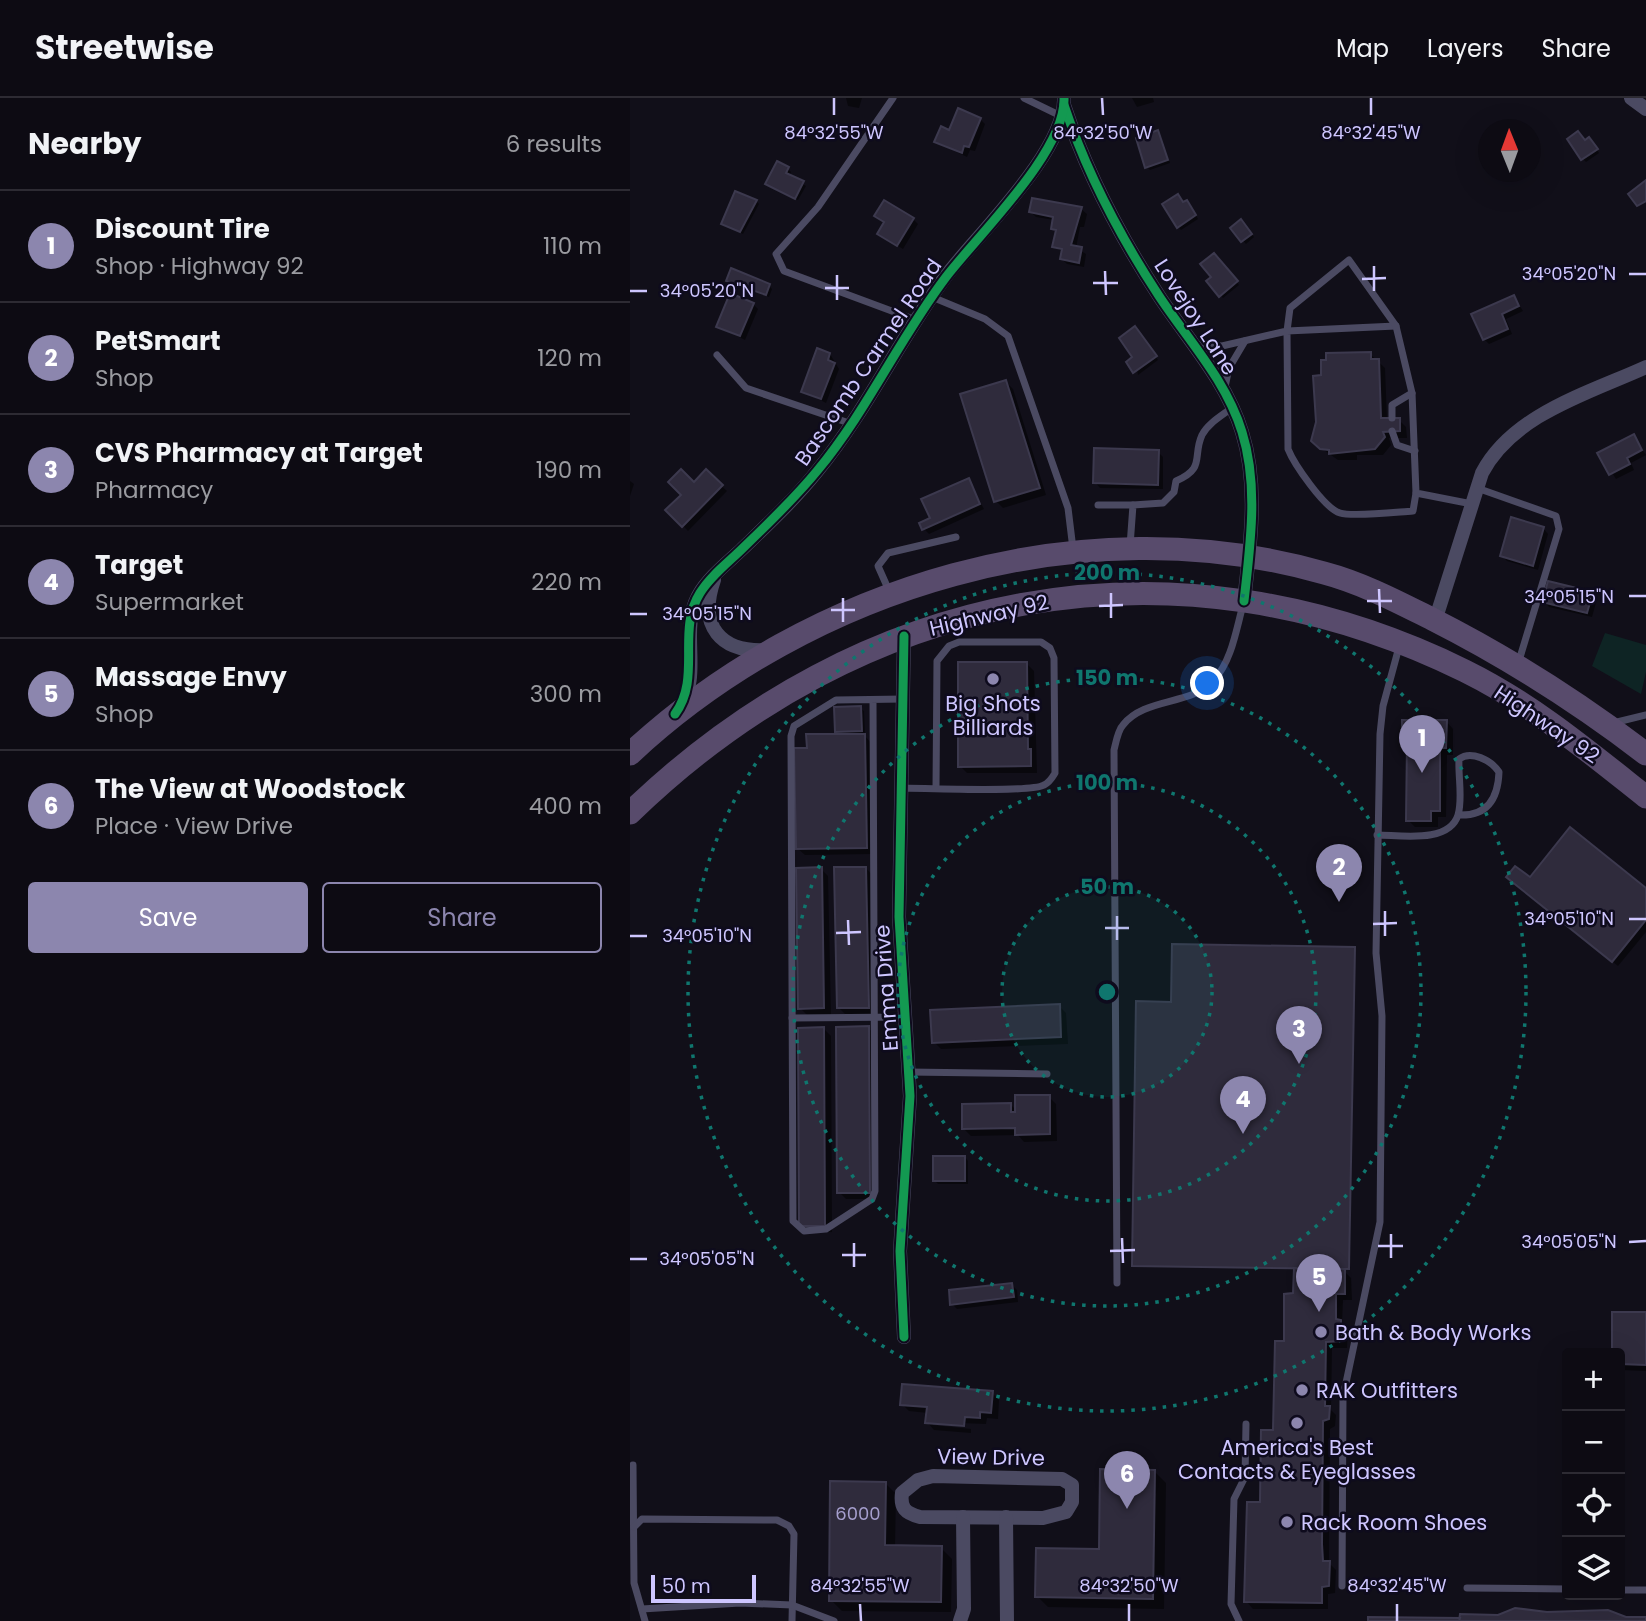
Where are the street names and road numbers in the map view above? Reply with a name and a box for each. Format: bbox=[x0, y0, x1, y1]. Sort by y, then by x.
street label: Bascomb Carmel Road bbox=[788, 253, 948, 471]
street label: Lovejoy Lane bbox=[1148, 253, 1244, 381]
street label: Highway 92 bbox=[927, 587, 1051, 643]
street label: Highway 92 bbox=[1489, 678, 1605, 770]
street label: Emma Drive bbox=[867, 924, 905, 1052]
street label: View Drive bbox=[937, 1442, 1045, 1472]

